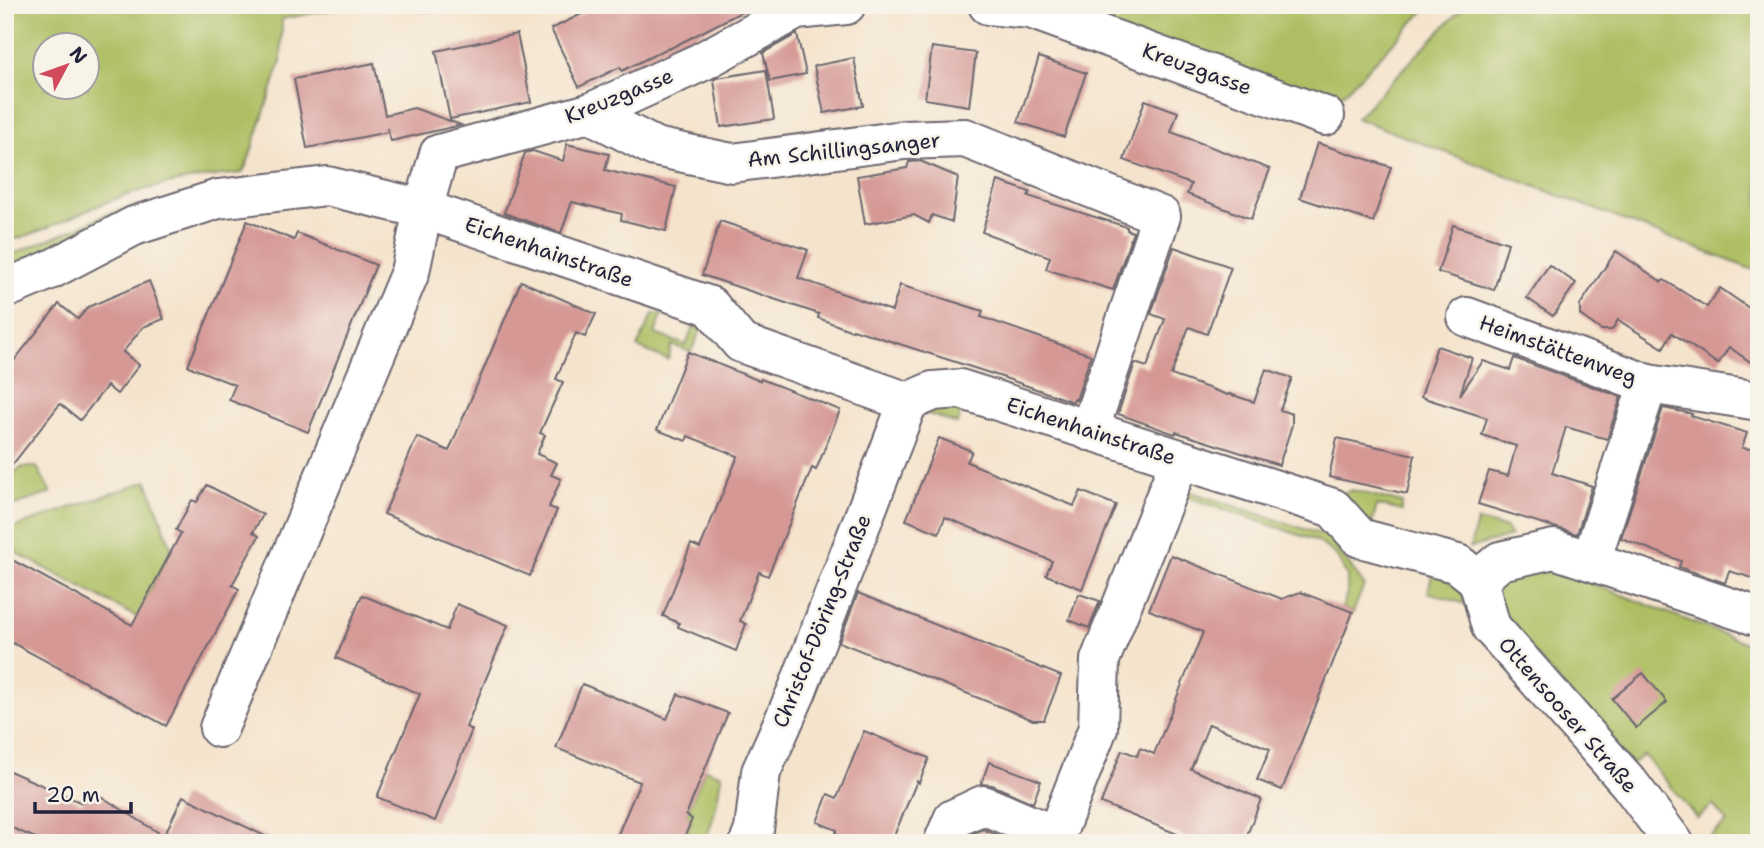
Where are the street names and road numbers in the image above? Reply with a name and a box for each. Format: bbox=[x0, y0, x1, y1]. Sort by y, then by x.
street label: Kreuzgasse bbox=[1138, 36, 1256, 102]
street label: Kreuzgasse bbox=[561, 62, 677, 130]
street label: Am Schillingsanger bbox=[746, 126, 942, 174]
street label: Eichenhainstraße bbox=[461, 210, 637, 294]
street label: Heimstättenweg bbox=[1475, 308, 1641, 392]
street label: Eichenhainstraße bbox=[1003, 390, 1179, 472]
street label: Christof-Döring-Straße bbox=[766, 510, 878, 732]
street label: Ottensooser Straße bbox=[1492, 631, 1644, 799]

